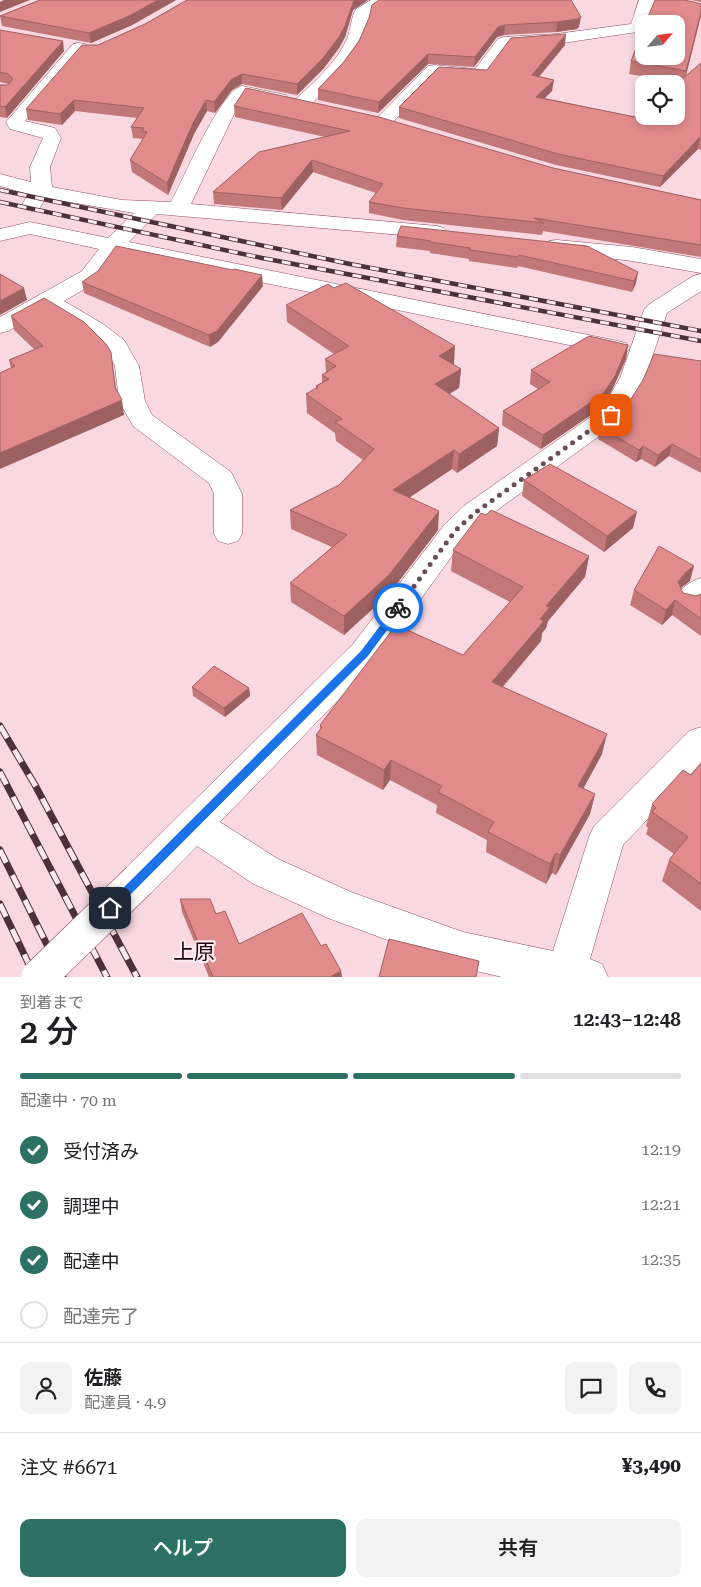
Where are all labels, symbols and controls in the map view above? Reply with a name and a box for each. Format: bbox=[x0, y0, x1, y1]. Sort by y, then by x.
north arrow bbox=[635, 15, 685, 65]
map controls bbox=[635, 15, 685, 125]
button: locate bbox=[635, 75, 685, 125]
pin bbox=[590, 394, 632, 436]
icon: bag bbox=[597, 401, 625, 429]
courier bbox=[373, 583, 423, 633]
icon: bike bbox=[384, 594, 412, 622]
pin bbox=[89, 887, 131, 929]
icon: home bbox=[96, 894, 124, 922]
district label: 上原 bbox=[173, 940, 215, 964]
text: 到着まで bbox=[20, 993, 84, 1012]
text: 12:43–12:48 bbox=[573, 1008, 681, 1031]
text: 2 分 bbox=[20, 1013, 78, 1051]
text: 配達中 · 70 m bbox=[20, 1091, 117, 1110]
icon: check bbox=[20, 1136, 48, 1164]
text: 受付済み bbox=[63, 1140, 139, 1163]
text: 12:19 bbox=[641, 1140, 681, 1159]
icon: check bbox=[20, 1191, 48, 1219]
text: 調理中 bbox=[63, 1195, 120, 1218]
text: 12:21 bbox=[641, 1195, 681, 1214]
icon: check bbox=[20, 1246, 48, 1274]
text: 配達中 bbox=[63, 1250, 120, 1273]
text: 12:35 bbox=[641, 1250, 681, 1269]
text: 配達完了 bbox=[63, 1305, 139, 1328]
button: person bbox=[20, 1362, 72, 1414]
button: chat bbox=[565, 1362, 617, 1414]
button: phone bbox=[629, 1362, 681, 1414]
text: 佐藤 bbox=[84, 1366, 122, 1389]
text: 配達員 · 4.9 bbox=[84, 1393, 166, 1412]
text: ¥3,490 bbox=[622, 1454, 681, 1477]
text: 注文 #6671 bbox=[20, 1456, 117, 1479]
button: ヘルプ bbox=[20, 1519, 346, 1577]
button: 共有 bbox=[356, 1519, 681, 1577]

